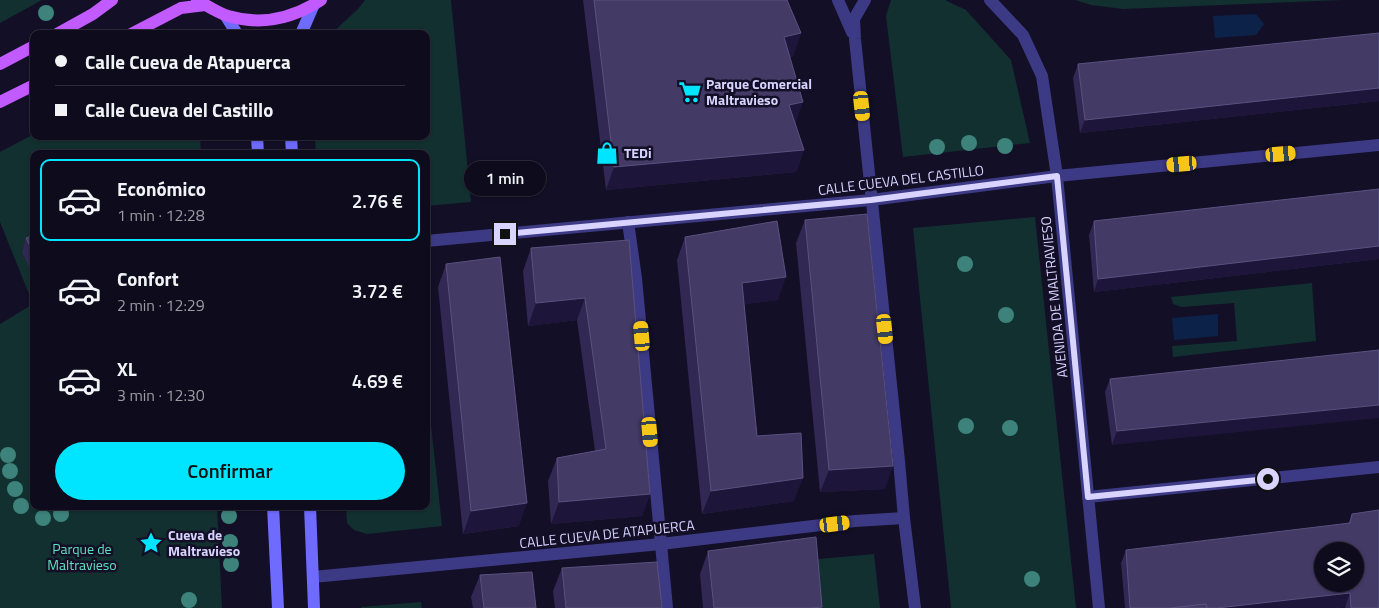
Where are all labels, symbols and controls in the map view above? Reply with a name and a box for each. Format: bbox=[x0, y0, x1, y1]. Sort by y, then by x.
text: Calle Cueva de Atapuerca bbox=[85, 47, 291, 76]
place label: Parque Comercial Maltravieso bbox=[706, 73, 812, 110]
supermarket icon: Parque Comercial Maltravieso bbox=[677, 79, 703, 105]
car bbox=[852, 90, 871, 122]
text: Calle Cueva del Castillo bbox=[85, 95, 273, 124]
shop icon: TEDi bbox=[594, 140, 620, 166]
place label: TEDi bbox=[624, 142, 652, 163]
car bbox=[1265, 145, 1296, 163]
car bbox=[1166, 155, 1197, 173]
street label: CALLE CUEVA DEL CASTILLO bbox=[817, 159, 985, 200]
callout: 1 min bbox=[464, 162, 546, 196]
text: 1 min bbox=[486, 166, 524, 190]
text: Económico bbox=[117, 174, 206, 203]
icon: car bbox=[57, 178, 102, 223]
text: 2.76 € bbox=[352, 186, 403, 215]
text: 1 min · 12:28 bbox=[117, 203, 205, 227]
street label: AVENIDA DE MALTRAVIESO bbox=[1035, 215, 1072, 379]
route end bbox=[494, 223, 516, 245]
text: Confort bbox=[117, 264, 179, 293]
icon: car bbox=[57, 268, 102, 313]
text: 3.72 € bbox=[352, 276, 403, 305]
text: 2 min · 12:29 bbox=[117, 293, 205, 317]
car bbox=[875, 313, 894, 345]
car bbox=[633, 320, 650, 352]
text: XL bbox=[117, 354, 137, 383]
icon: car bbox=[57, 358, 102, 403]
text: 4.69 € bbox=[352, 366, 403, 395]
text: 3 min · 12:30 bbox=[117, 383, 205, 407]
car bbox=[641, 416, 658, 448]
button: Confirmar bbox=[55, 442, 405, 500]
route start bbox=[1257, 468, 1279, 490]
street label: CALLE CUEVA DE ATAPUERCA bbox=[518, 514, 696, 553]
car bbox=[819, 515, 850, 533]
place label: Cueva de Maltravieso bbox=[168, 524, 240, 561]
place icon: Cueva de Maltravieso bbox=[138, 530, 164, 556]
park label: Parque de Maltravieso bbox=[47, 538, 117, 575]
map controls bbox=[1314, 542, 1364, 592]
button: layers bbox=[1314, 542, 1364, 592]

